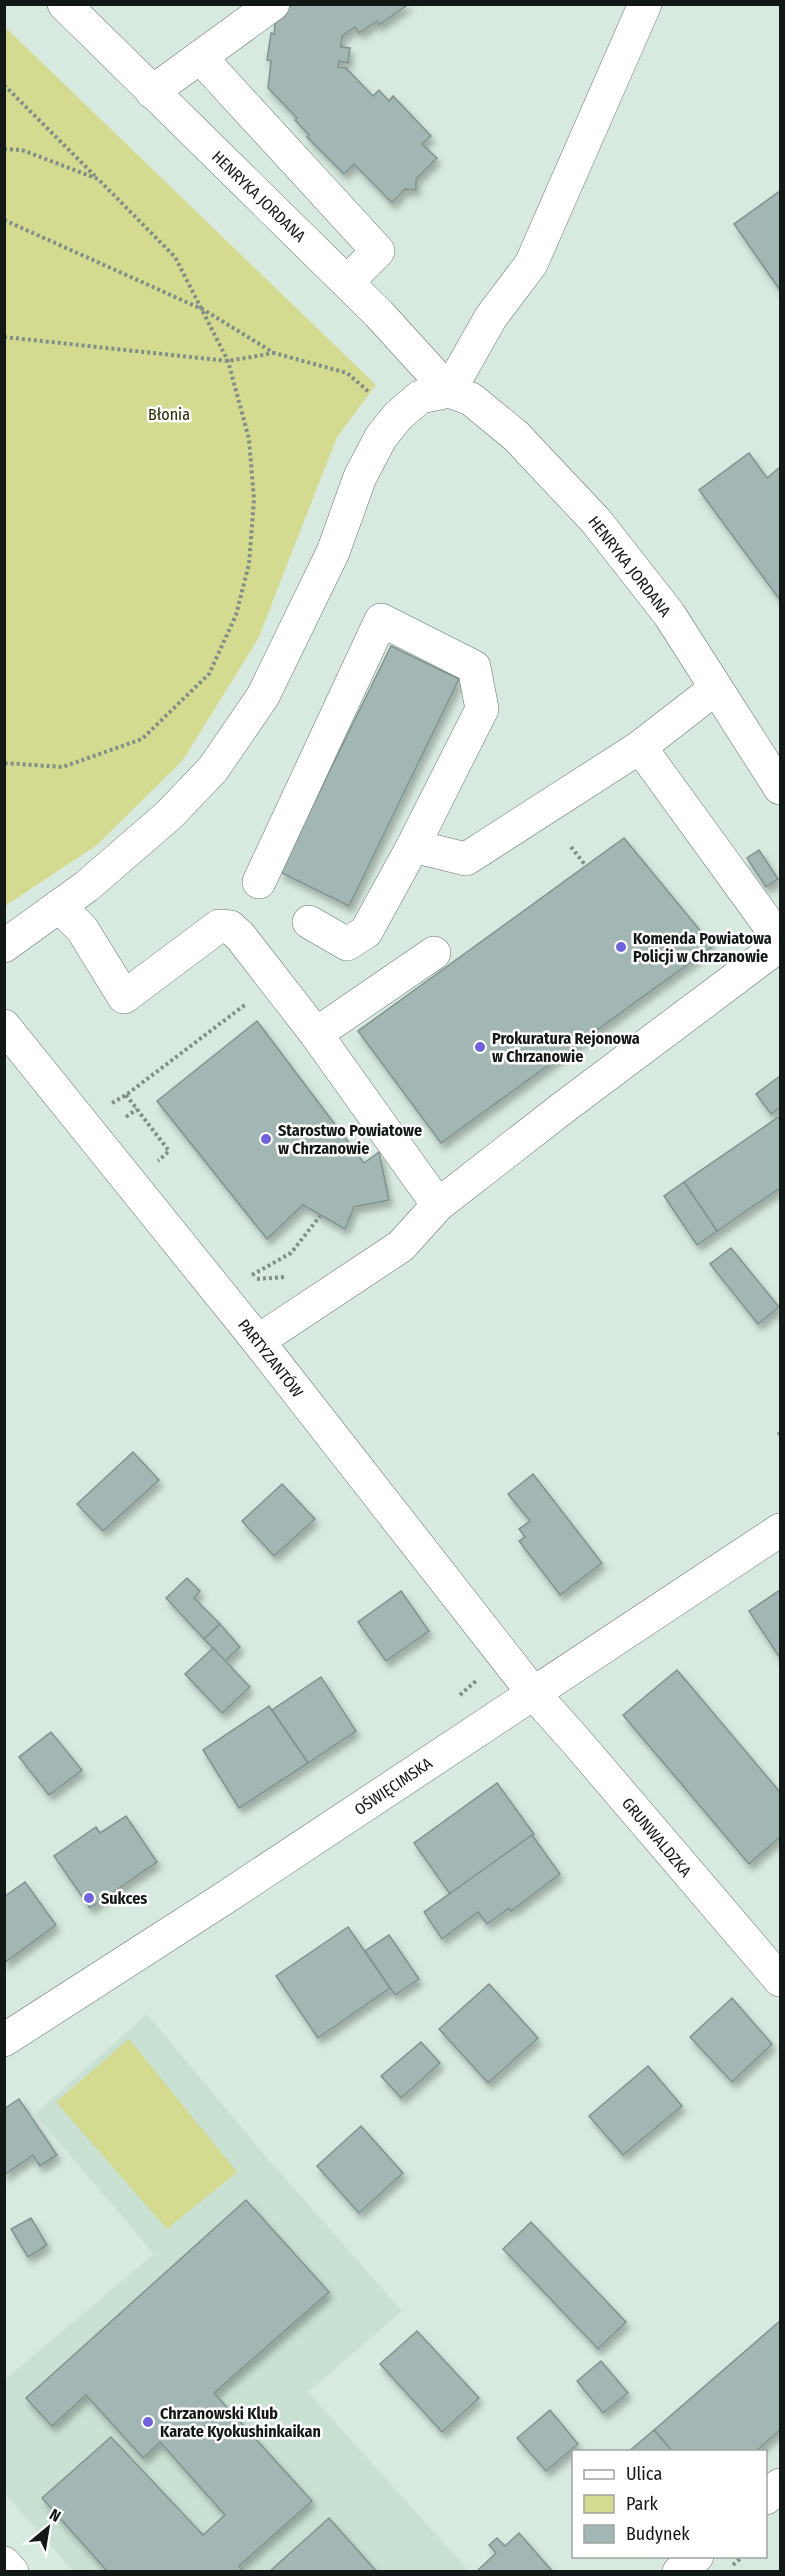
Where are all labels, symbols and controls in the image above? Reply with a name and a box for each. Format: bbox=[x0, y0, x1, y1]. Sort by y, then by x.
street label: HENRYKA JORDANA bbox=[208, 147, 310, 246]
park label: Błonia bbox=[148, 405, 190, 424]
street label: HENRYKA JORDANA bbox=[584, 512, 675, 621]
place label: Komenda Powiatowa Policji w Chrzanowie bbox=[633, 929, 772, 966]
marker: Komenda Powiatowa Policji w Chrzanowie bbox=[614, 940, 628, 954]
place label: Prokuratura Rejonowa w Chrzanowie bbox=[492, 1029, 640, 1066]
marker: Prokuratura Rejonowa w Chrzanowie bbox=[473, 1040, 487, 1054]
place label: Starostwo Powiatowe w Chrzanowie bbox=[278, 1121, 422, 1158]
marker: Starostwo Powiatowe w Chrzanowie bbox=[259, 1132, 273, 1146]
street label: PARTYZANTÓW bbox=[234, 1315, 307, 1401]
street label: OŚWIĘCIMSKA bbox=[351, 1753, 436, 1819]
street label: GRUNWALDZKA bbox=[618, 1794, 696, 1881]
place label: Sukces bbox=[101, 1889, 147, 1908]
marker: Sukces bbox=[82, 1891, 96, 1905]
place label: Chrzanowski Klub Karate Kyokushinkaikan bbox=[160, 2404, 321, 2441]
marker: Chrzanowski Klub Karate Kyokushinkaikan bbox=[141, 2415, 155, 2429]
legend bbox=[572, 2450, 767, 2558]
text: Ulica bbox=[626, 2463, 662, 2485]
text: Park bbox=[626, 2493, 659, 2515]
north arrow bbox=[18, 2498, 78, 2558]
text: N bbox=[46, 2505, 64, 2526]
text: Budynek bbox=[626, 2523, 690, 2545]

